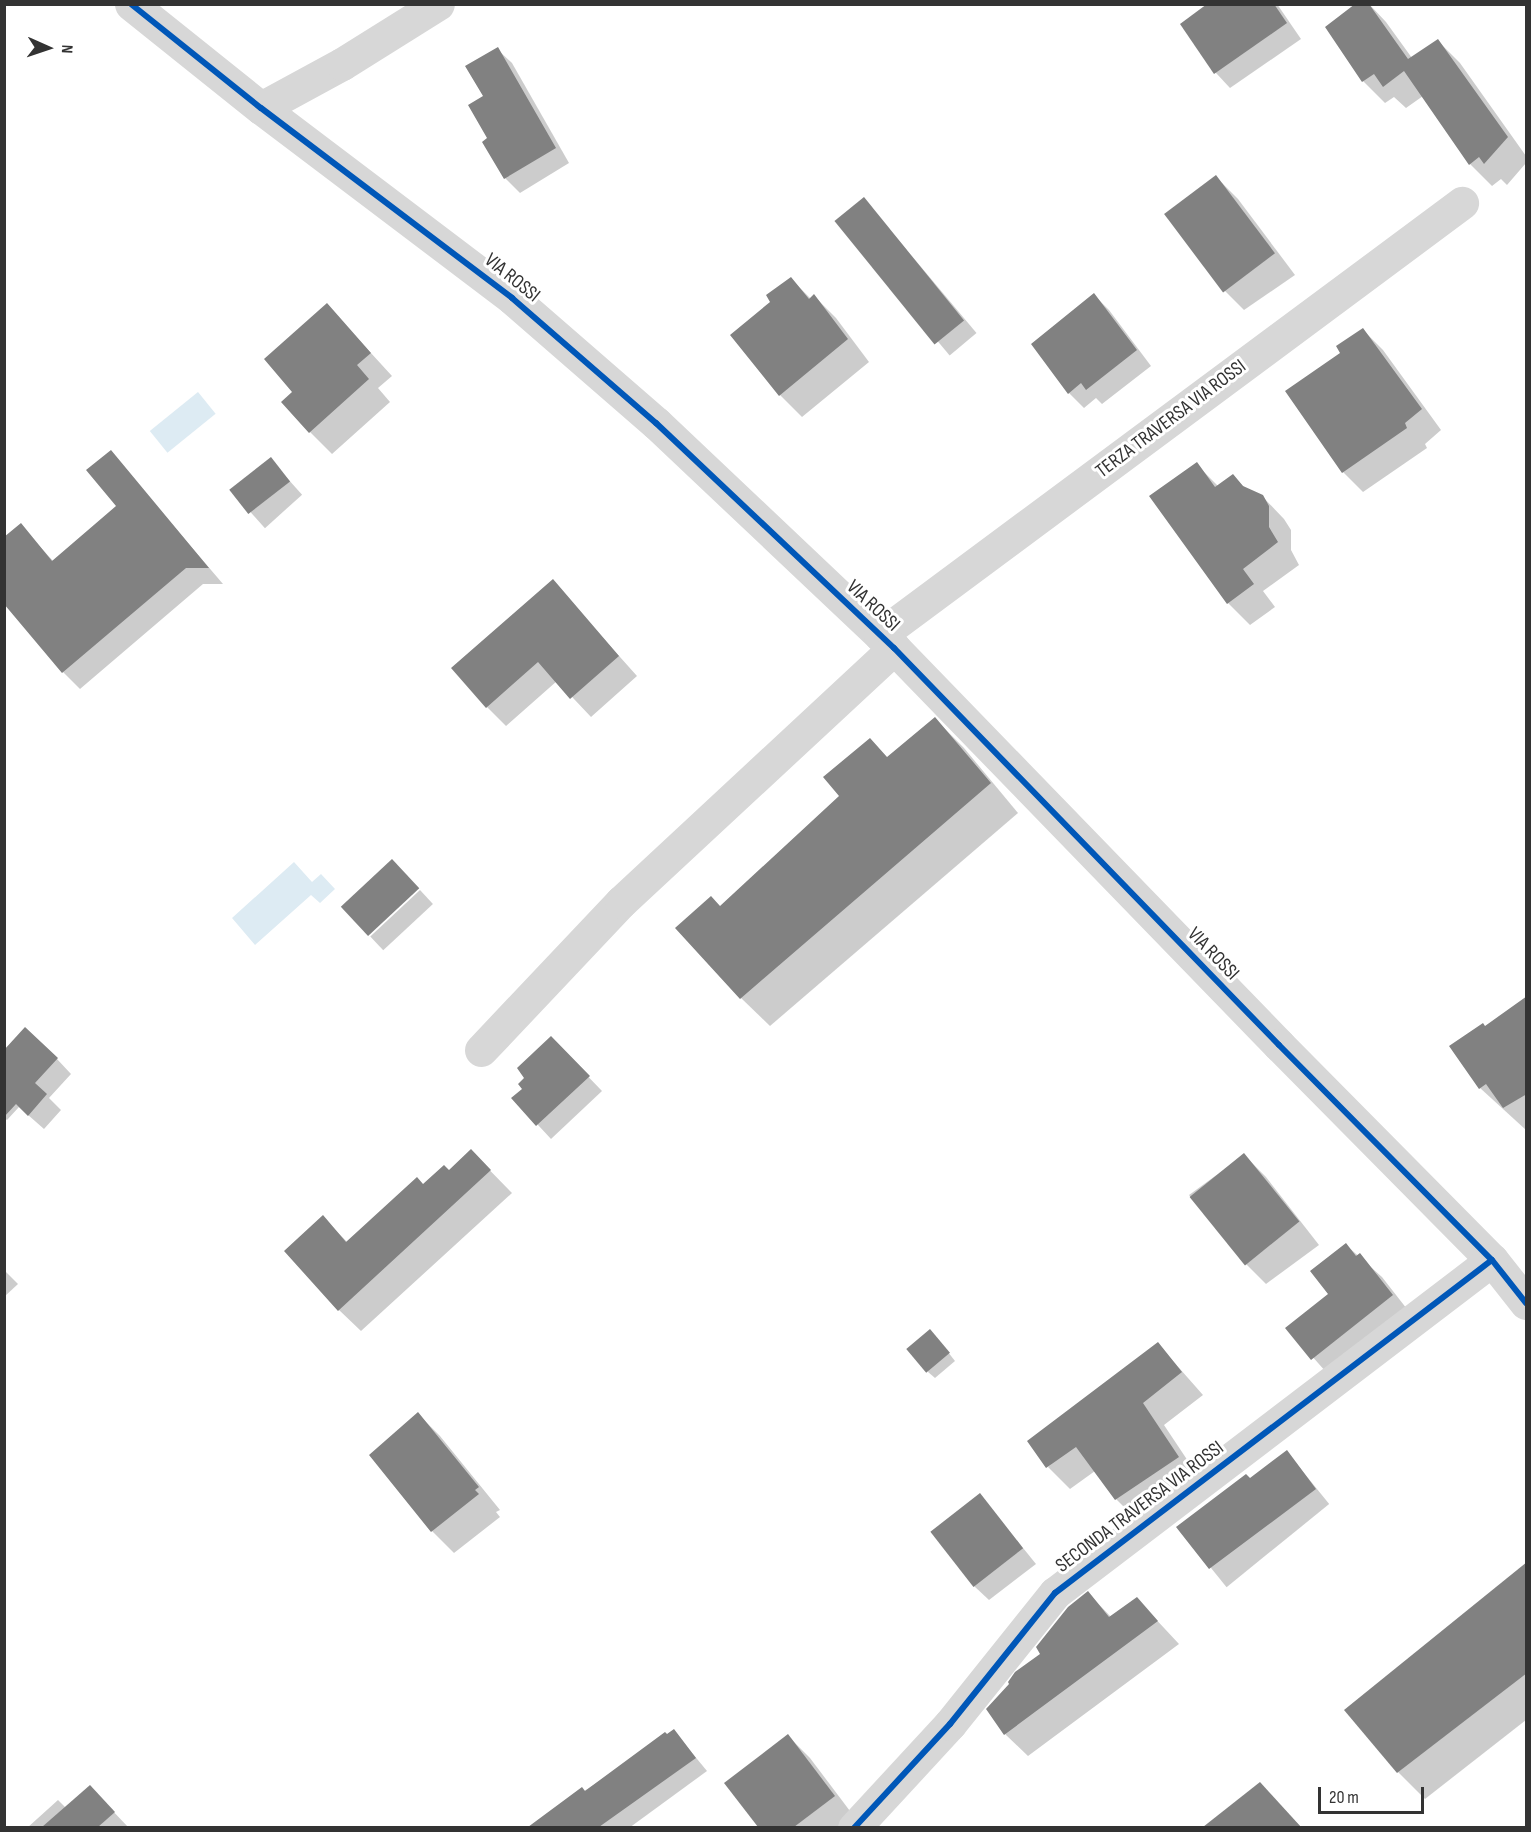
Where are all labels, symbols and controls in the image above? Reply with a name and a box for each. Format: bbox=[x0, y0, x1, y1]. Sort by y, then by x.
north arrow bbox=[18, 18, 78, 78]
text: N bbox=[57, 44, 76, 54]
street label: VIA ROSSI bbox=[479, 248, 545, 308]
street label: TERZA TRAVERSA VIA ROSSI bbox=[1091, 355, 1251, 483]
street label: VIA ROSSI bbox=[841, 575, 905, 637]
street label: VIA ROSSI bbox=[1182, 922, 1244, 986]
street label: SECONDA TRAVERSA VIA ROSSI bbox=[1051, 1436, 1229, 1578]
scale bar bbox=[1321, 1775, 1428, 1813]
text: 20 m bbox=[1329, 1787, 1359, 1808]

